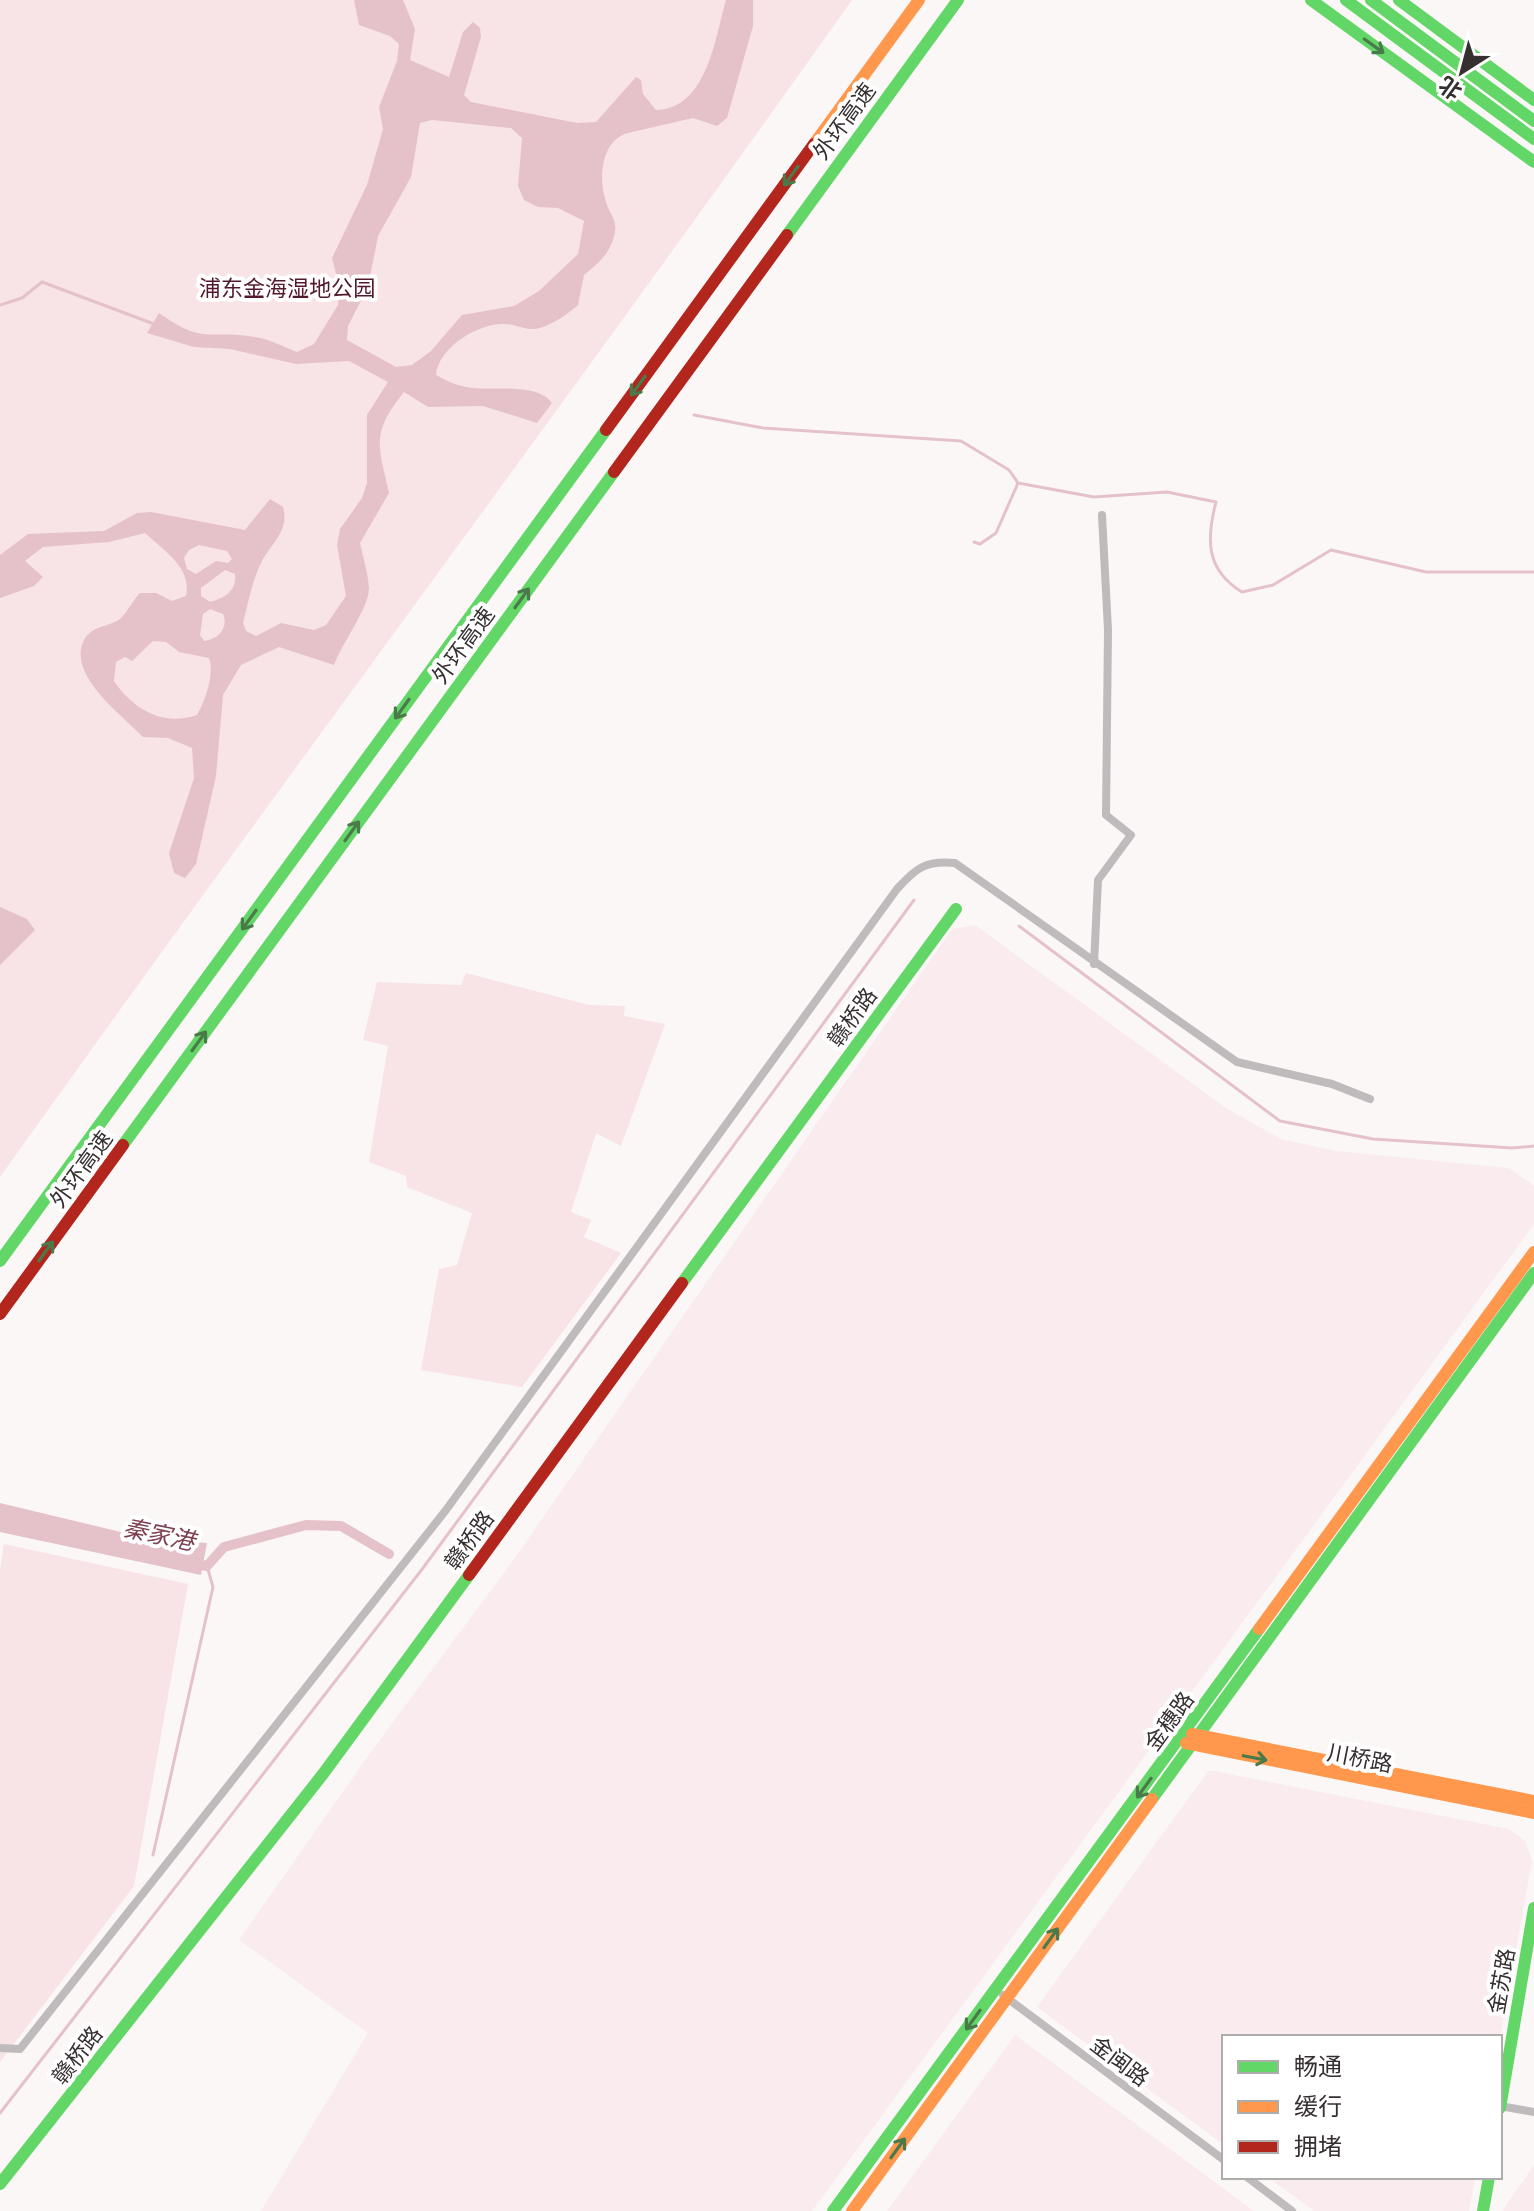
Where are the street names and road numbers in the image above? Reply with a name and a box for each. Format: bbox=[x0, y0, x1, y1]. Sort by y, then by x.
street label: 外环高速 bbox=[808, 78, 880, 164]
street label: 外环高速 bbox=[427, 602, 499, 688]
street label: 赣桥路 bbox=[823, 983, 882, 1051]
street label: 外环高速 bbox=[45, 1126, 117, 1212]
street label: 赣桥路 bbox=[440, 1506, 499, 1574]
street label: 金穗路 bbox=[1140, 1687, 1199, 1755]
street label: 川桥路 bbox=[1325, 1740, 1395, 1777]
street label: 金苏路 bbox=[1483, 1946, 1520, 2016]
street label: 赣桥路 bbox=[47, 2022, 108, 2089]
street label: 金闽路 bbox=[1086, 2032, 1154, 2091]

